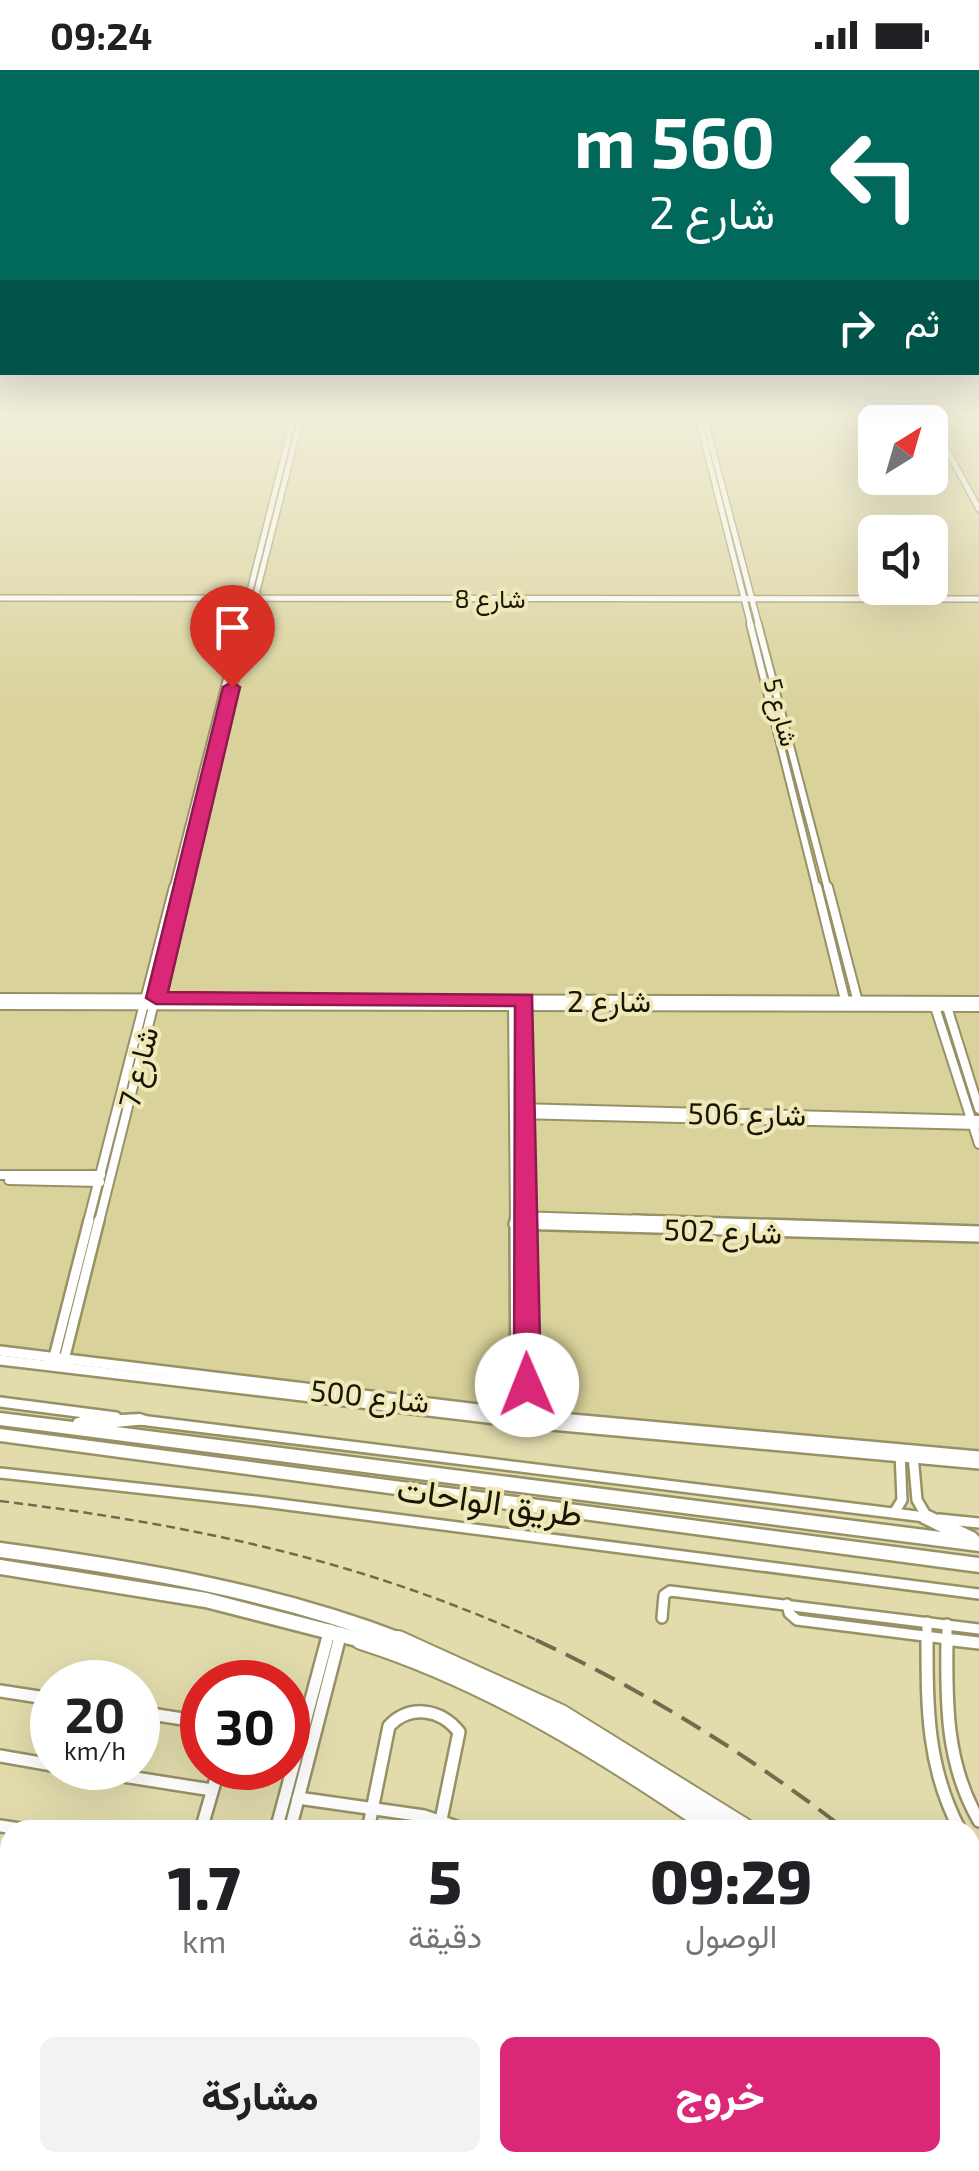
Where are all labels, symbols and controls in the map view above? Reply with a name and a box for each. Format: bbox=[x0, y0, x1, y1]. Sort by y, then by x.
text: 09:24 bbox=[50, 12, 152, 58]
text: 560 m bbox=[574, 98, 775, 182]
icon: left bbox=[810, 110, 940, 240]
text: شارع 2 bbox=[649, 184, 775, 238]
text: ثم bbox=[904, 299, 940, 345]
icon: right bbox=[829, 300, 884, 355]
north arrow bbox=[858, 405, 948, 495]
map controls bbox=[858, 405, 948, 605]
button: sound bbox=[858, 515, 948, 605]
street label: شارع 8 bbox=[454, 583, 526, 616]
pin bbox=[190, 585, 275, 688]
icon: arrive bbox=[205, 600, 260, 655]
street label: شارع 5 bbox=[756, 675, 805, 750]
street label: شارع 2 bbox=[567, 982, 651, 1022]
street label: شارع 7 bbox=[110, 1023, 168, 1112]
street label: شارع 506 bbox=[687, 1094, 806, 1136]
street label: شارع 502 bbox=[663, 1210, 783, 1254]
position arrow bbox=[475, 1333, 579, 1437]
street label: شارع 500 bbox=[308, 1371, 431, 1423]
street label: طريق الواحات bbox=[394, 1466, 586, 1537]
speed limit sign: 30 bbox=[180, 1660, 310, 1790]
text: 20 bbox=[65, 1683, 125, 1743]
text: km/h bbox=[64, 1735, 126, 1765]
text: 5 bbox=[428, 1844, 462, 1916]
text: 09:29 bbox=[650, 1844, 812, 1916]
text: 1.7 bbox=[168, 1850, 240, 1922]
text: دقيقة bbox=[408, 1916, 482, 1954]
text: الوصول bbox=[685, 1916, 777, 1954]
text: km bbox=[182, 1921, 226, 1959]
button: مشاركة bbox=[40, 2037, 480, 2152]
button: خروج bbox=[500, 2037, 940, 2152]

